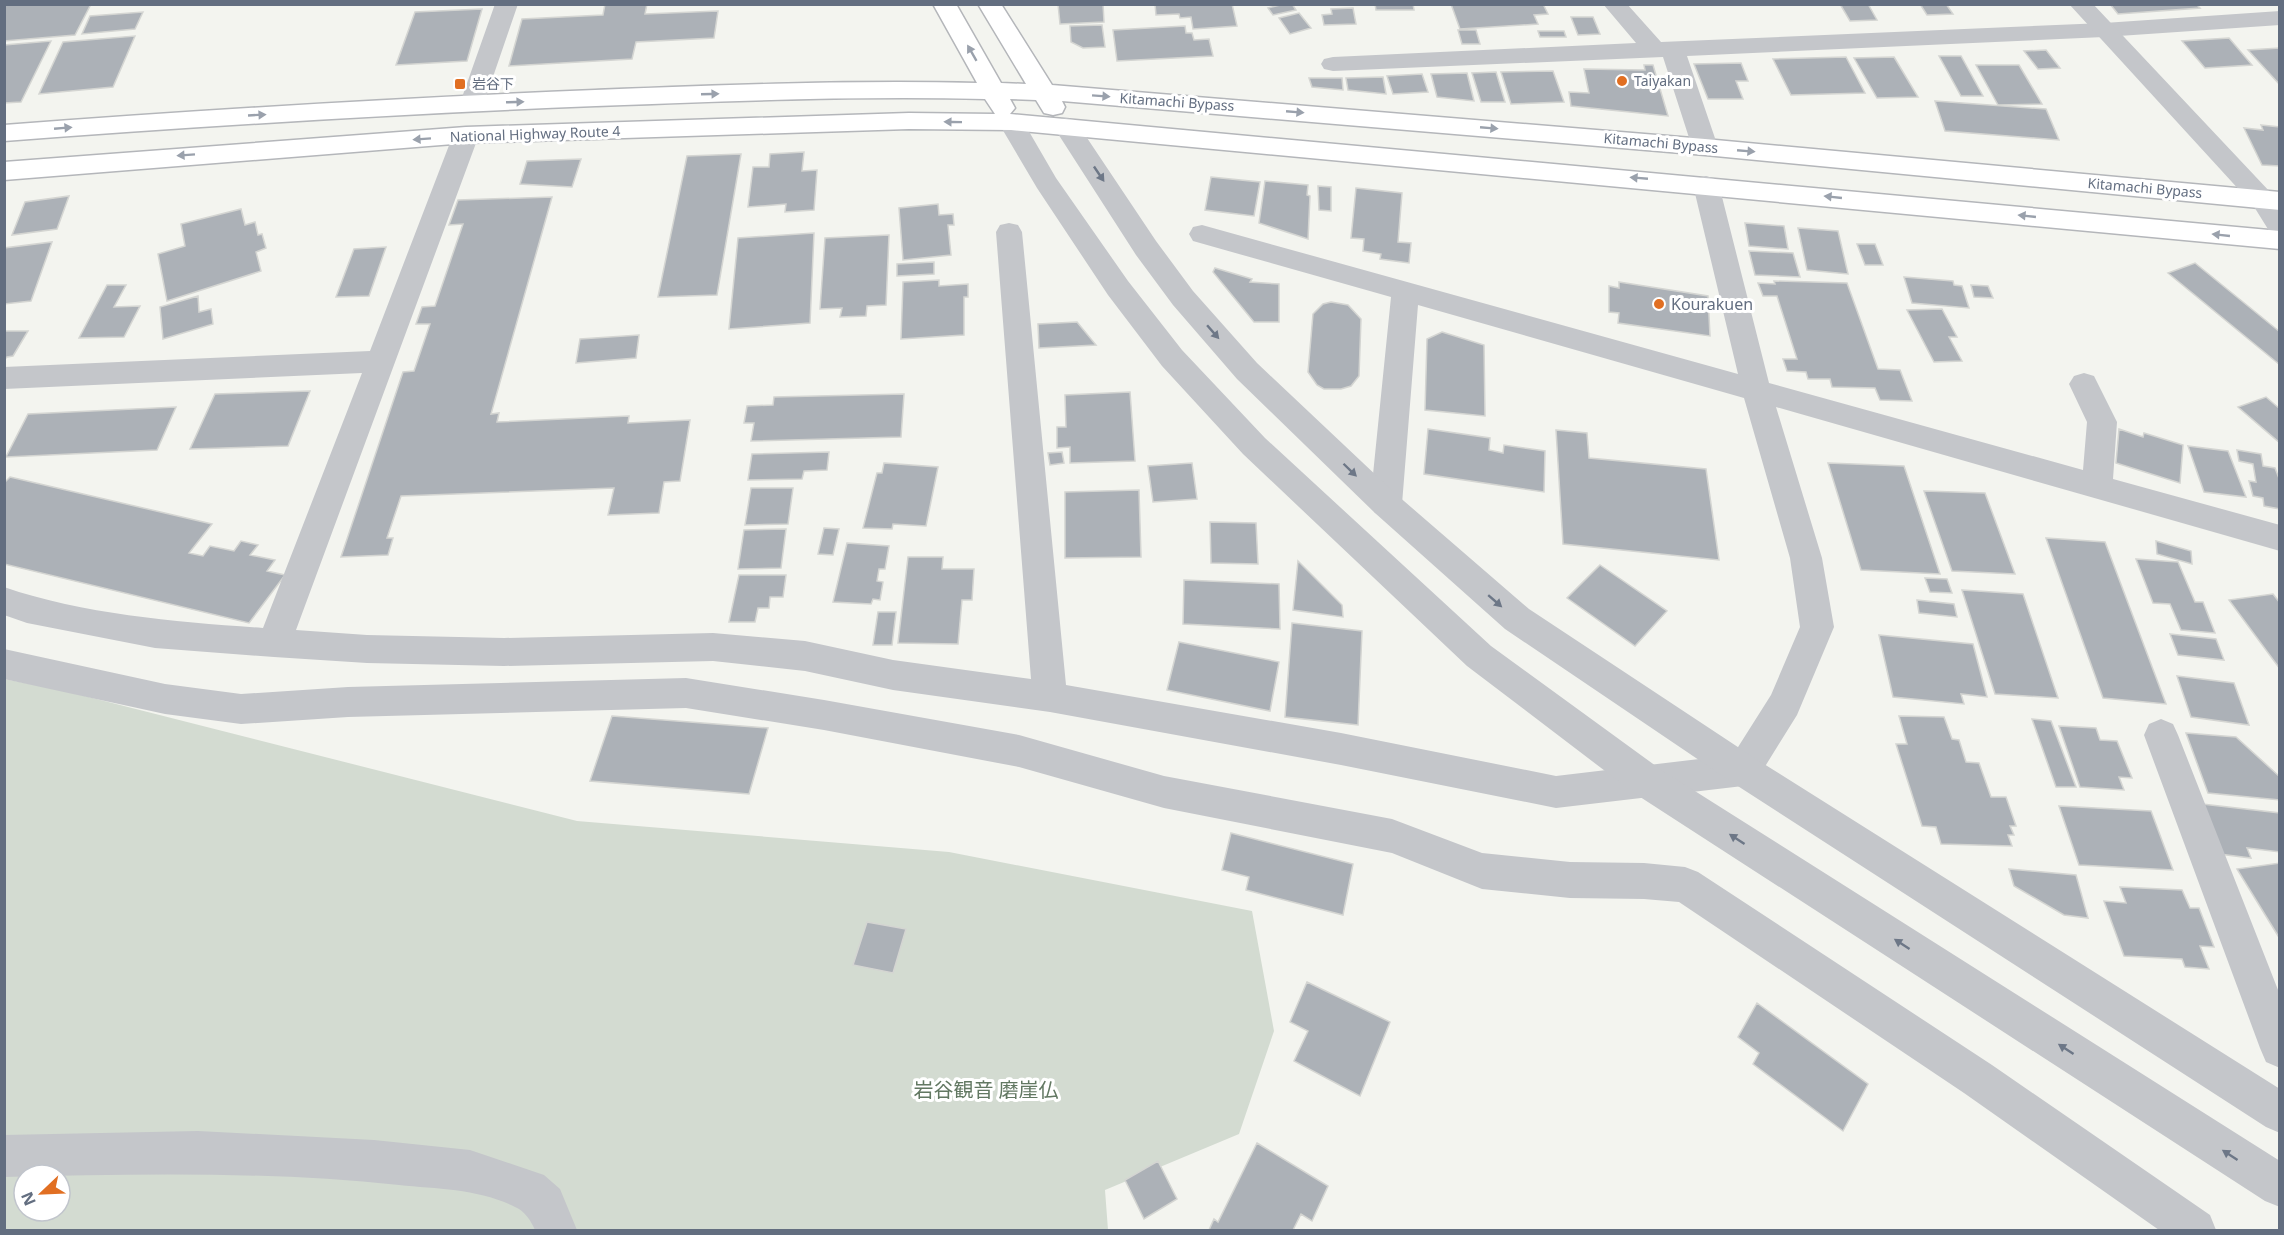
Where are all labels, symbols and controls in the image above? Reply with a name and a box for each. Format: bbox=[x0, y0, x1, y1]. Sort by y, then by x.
one-way arrow bbox=[967, 45, 978, 61]
place label: Taiyakan bbox=[1634, 71, 1691, 90]
place label: 岩谷下 bbox=[472, 74, 514, 93]
marker: Taiyakan bbox=[1615, 74, 1629, 88]
marker: 岩谷下 bbox=[453, 77, 467, 91]
street label: Kitamachi Bypass bbox=[1119, 88, 1235, 115]
one-way arrow bbox=[700, 89, 719, 98]
one-way arrow bbox=[1091, 92, 1110, 101]
one-way arrow bbox=[505, 97, 524, 106]
one-way arrow bbox=[1286, 107, 1305, 117]
one-way arrow bbox=[248, 111, 267, 120]
one-way arrow bbox=[943, 117, 962, 127]
street label: National Highway Route 4 bbox=[449, 121, 621, 146]
one-way arrow bbox=[53, 123, 72, 133]
one-way arrow bbox=[1480, 124, 1499, 133]
street label: Kitamachi Bypass bbox=[1603, 128, 1719, 157]
one-way arrow bbox=[413, 134, 432, 143]
one-way arrow bbox=[1737, 146, 1756, 156]
one-way arrow bbox=[176, 151, 195, 160]
one-way arrow bbox=[1093, 166, 1105, 182]
one-way arrow bbox=[1629, 173, 1648, 183]
street label: Kitamachi Bypass bbox=[2087, 173, 2203, 202]
one-way arrow bbox=[1824, 192, 1843, 202]
one-way arrow bbox=[2018, 211, 2037, 221]
one-way arrow bbox=[2212, 230, 2231, 240]
place label: Kourakuen bbox=[1671, 293, 1753, 315]
marker: Kourakuen bbox=[1652, 297, 1666, 311]
one-way arrow bbox=[1206, 324, 1219, 339]
one-way arrow bbox=[1343, 463, 1358, 477]
one-way arrow bbox=[1488, 594, 1503, 607]
one-way arrow bbox=[1729, 834, 1746, 845]
one-way arrow bbox=[1894, 939, 1910, 950]
one-way arrow bbox=[2058, 1044, 2074, 1055]
park label: 岩谷観音 磨崖仏 bbox=[913, 1076, 1059, 1103]
one-way arrow bbox=[2222, 1149, 2238, 1160]
north arrow bbox=[12, 1163, 72, 1223]
text: N bbox=[16, 1189, 41, 1209]

